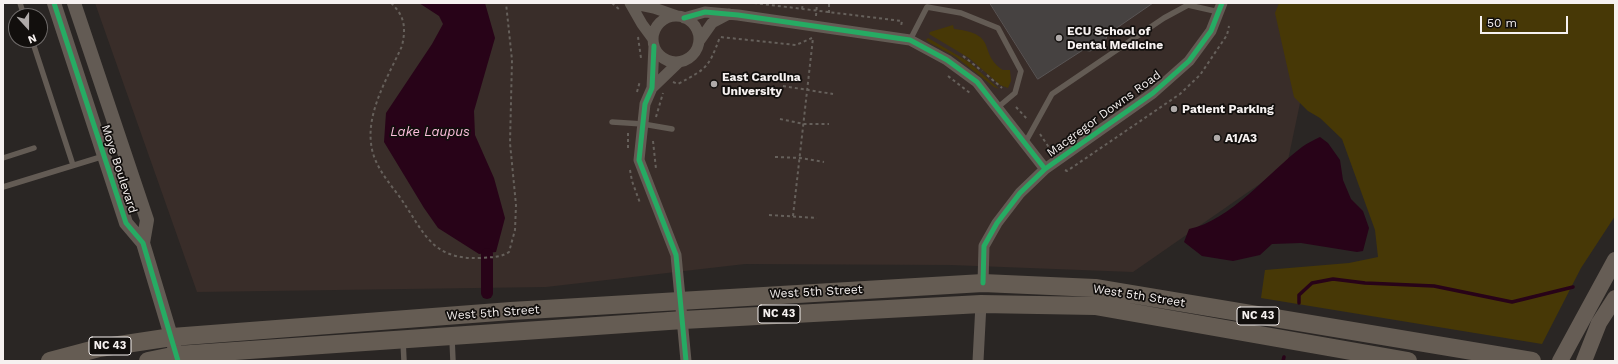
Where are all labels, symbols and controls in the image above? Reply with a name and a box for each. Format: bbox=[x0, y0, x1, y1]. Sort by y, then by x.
north arrow bbox=[8, 8, 48, 48]
scale bar bbox=[1482, 8, 1570, 34]
text: 50 m bbox=[1487, 16, 1517, 30]
place label: ECU School of Dental Medicine bbox=[1067, 24, 1163, 52]
text: N bbox=[26, 31, 38, 46]
marker: ECU School of Dental Medicine bbox=[1054, 33, 1064, 43]
street label: Macgregor Downs Road bbox=[1044, 68, 1164, 160]
place label: East Carolina University bbox=[722, 70, 801, 98]
marker: East Carolina University bbox=[709, 79, 719, 89]
place label: Patient Parking bbox=[1182, 102, 1274, 116]
marker: Patient Parking bbox=[1169, 104, 1179, 114]
street label: Moye Boulevard bbox=[98, 123, 140, 215]
water label: Lake Laupus bbox=[390, 124, 470, 140]
place label: A1/A3 bbox=[1225, 131, 1257, 145]
marker: A1/A3 bbox=[1212, 133, 1222, 143]
street label: West 5th Street bbox=[769, 282, 863, 302]
street label: West 5th Street bbox=[1092, 282, 1186, 310]
street label: West 5th Street bbox=[446, 303, 540, 323]
road number: NC 43 bbox=[758, 305, 800, 323]
road number: NC 43 bbox=[1237, 307, 1279, 325]
road number: NC 43 bbox=[89, 337, 131, 355]

